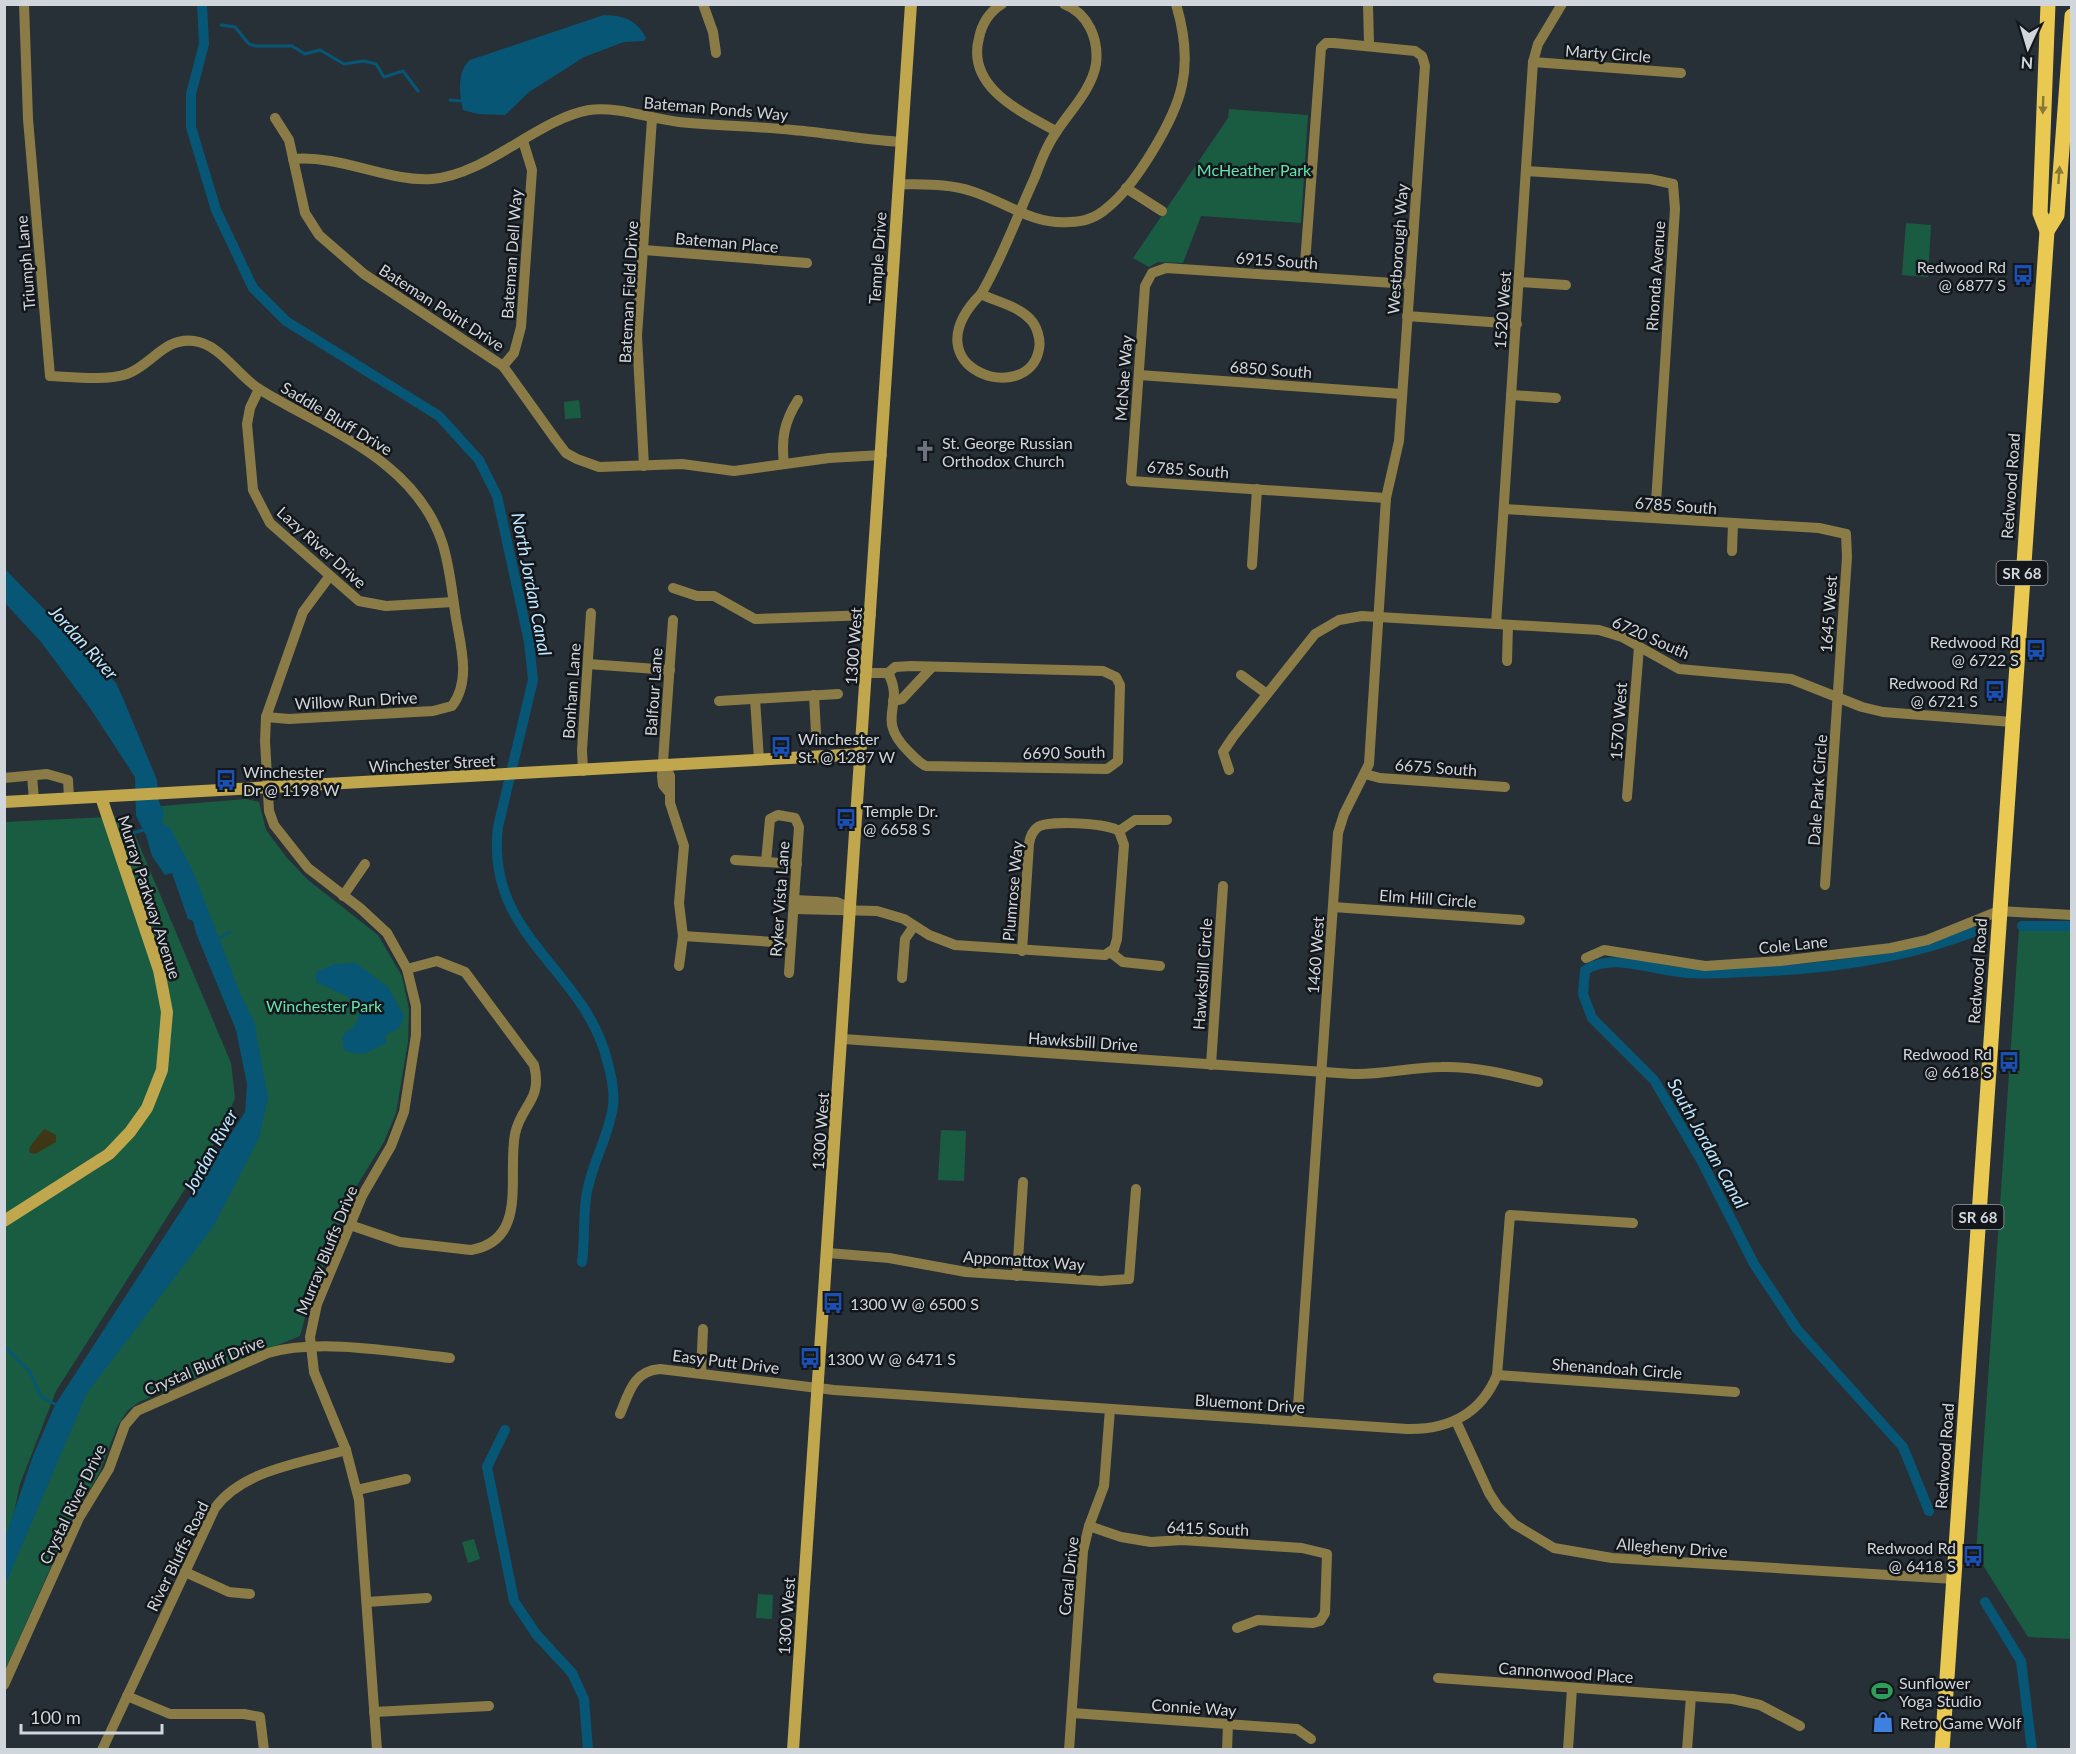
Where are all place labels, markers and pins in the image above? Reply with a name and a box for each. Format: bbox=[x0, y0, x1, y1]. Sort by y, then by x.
place label: Redwood Rd @ 6877 S bbox=[1917, 257, 2006, 294]
bus stop icon: Redwood Rd @ 6877 S bbox=[2011, 263, 2035, 287]
place label: St. George Russian Orthodox Church bbox=[942, 433, 1073, 470]
church icon: St. George Russian Orthodox Church bbox=[913, 439, 937, 463]
place label: Redwood Rd @ 6722 S bbox=[1930, 632, 2019, 669]
bus stop icon: Redwood Rd @ 6722 S bbox=[2024, 638, 2048, 662]
place label: Redwood Rd @ 6721 S bbox=[1889, 673, 1978, 710]
bus stop icon: Redwood Rd @ 6721 S bbox=[1983, 679, 2007, 703]
place label: Winchester St. @ 1287 W bbox=[798, 729, 895, 766]
bus stop icon: Winchester St. @ 1287 W bbox=[769, 735, 793, 759]
place label: Winchester Dr @ 1198 W bbox=[243, 762, 340, 799]
bus stop icon: Winchester Dr @ 1198 W bbox=[214, 768, 238, 792]
place label: Temple Dr. @ 6658 S bbox=[863, 801, 938, 838]
bus stop icon: Temple Dr. @ 6658 S bbox=[834, 807, 858, 831]
place label: Redwood Rd @ 6618 S bbox=[1903, 1044, 1992, 1081]
bus stop icon: Redwood Rd @ 6618 S bbox=[1997, 1050, 2021, 1074]
bus stop icon: 1300 W @ 6500 S bbox=[821, 1291, 845, 1315]
place label: 1300 W @ 6500 S bbox=[850, 1294, 979, 1313]
bus stop icon: 1300 W @ 6471 S bbox=[798, 1346, 822, 1370]
place label: 1300 W @ 6471 S bbox=[827, 1349, 956, 1368]
place label: Redwood Rd @ 6418 S bbox=[1867, 1538, 1956, 1575]
bus stop icon: Redwood Rd @ 6418 S bbox=[1961, 1544, 1985, 1568]
place label: Sunflower Yoga Studio bbox=[1899, 1673, 1981, 1710]
sports icon: Sunflower Yoga Studio bbox=[1870, 1679, 1894, 1703]
shop icon: Retro Game Wolf bbox=[1871, 1710, 1895, 1734]
place label: Retro Game Wolf bbox=[1900, 1713, 2022, 1732]

